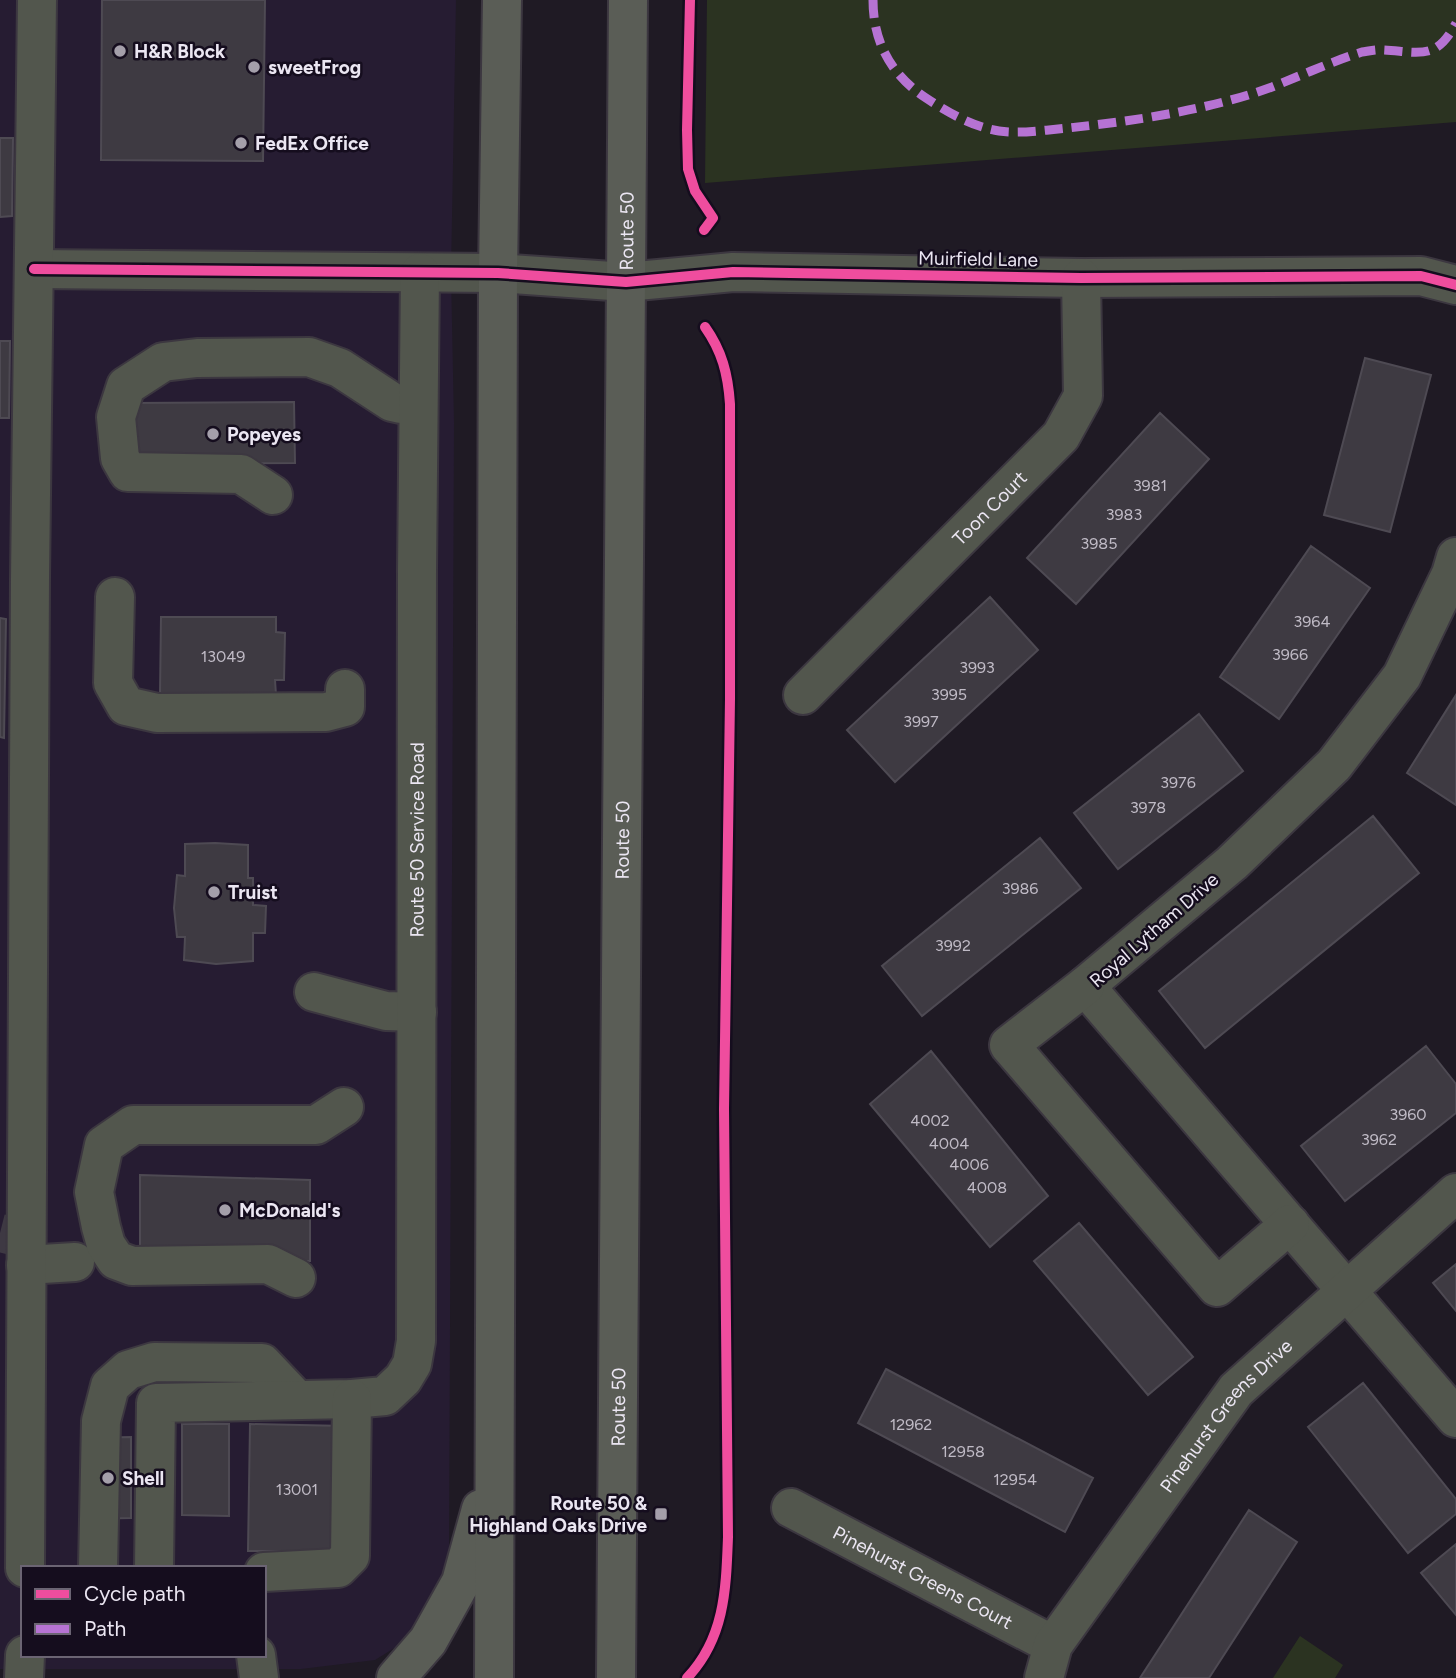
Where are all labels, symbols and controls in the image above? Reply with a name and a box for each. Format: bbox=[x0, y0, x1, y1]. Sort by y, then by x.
place label: H&R Block bbox=[134, 40, 226, 63]
marker: H&R Block bbox=[112, 43, 128, 59]
place label: sweetFrog bbox=[268, 56, 361, 79]
marker: sweetFrog bbox=[246, 59, 262, 75]
place label: FedEx Office bbox=[255, 132, 369, 155]
marker: FedEx Office bbox=[233, 135, 249, 151]
street label: Route 50 bbox=[615, 192, 638, 271]
street label: Muirfield Lane bbox=[918, 246, 1038, 272]
place label: Popeyes bbox=[227, 423, 301, 446]
marker: Popeyes bbox=[205, 426, 221, 442]
street label: Toon Court bbox=[947, 466, 1031, 550]
house number: 3981 bbox=[1133, 476, 1167, 495]
house number: 3983 bbox=[1106, 505, 1142, 524]
house number: 3985 bbox=[1081, 534, 1117, 553]
house number: 3964 bbox=[1294, 612, 1330, 631]
house number: 3966 bbox=[1272, 645, 1308, 664]
house number: 13049 bbox=[201, 647, 245, 666]
house number: 3993 bbox=[959, 658, 995, 677]
house number: 3995 bbox=[931, 685, 967, 704]
house number: 3997 bbox=[903, 712, 939, 731]
street label: Route 50 Service Road bbox=[405, 742, 428, 938]
house number: 3976 bbox=[1160, 773, 1196, 792]
house number: 3978 bbox=[1130, 798, 1166, 817]
street label: Route 50 bbox=[610, 800, 634, 880]
street label: Royal Lytham Drive bbox=[1085, 868, 1223, 992]
house number: 3986 bbox=[1002, 879, 1038, 898]
place label: Truist bbox=[228, 881, 278, 904]
marker: Truist bbox=[206, 884, 222, 900]
house number: 3992 bbox=[935, 936, 971, 955]
house number: 3960 bbox=[1389, 1105, 1427, 1124]
house number: 4002 bbox=[910, 1111, 950, 1130]
house number: 3962 bbox=[1361, 1130, 1397, 1149]
house number: 4004 bbox=[929, 1134, 969, 1153]
house number: 4006 bbox=[949, 1155, 989, 1174]
house number: 4008 bbox=[967, 1178, 1007, 1197]
place label: McDonald's bbox=[239, 1199, 341, 1222]
marker: McDonald's bbox=[217, 1202, 233, 1218]
street label: Pinehurst Greens Drive bbox=[1155, 1334, 1297, 1497]
street label: Route 50 bbox=[606, 1367, 630, 1447]
house number: 12962 bbox=[890, 1415, 932, 1434]
house number: 12958 bbox=[941, 1442, 985, 1461]
place label: Shell bbox=[122, 1467, 164, 1490]
marker: Shell bbox=[100, 1470, 116, 1486]
house number: 12954 bbox=[993, 1470, 1037, 1489]
house number: 13001 bbox=[276, 1480, 318, 1499]
place label: Route 50 & Highland Oaks Drive bbox=[469, 1492, 648, 1537]
marker: Route 50 & Highland Oaks Drive bbox=[653, 1506, 669, 1522]
street label: Pinehurst Greens Court bbox=[829, 1521, 1017, 1633]
legend bbox=[21, 1566, 266, 1657]
text: Cycle path bbox=[84, 1581, 185, 1606]
text: Path bbox=[84, 1616, 126, 1641]

